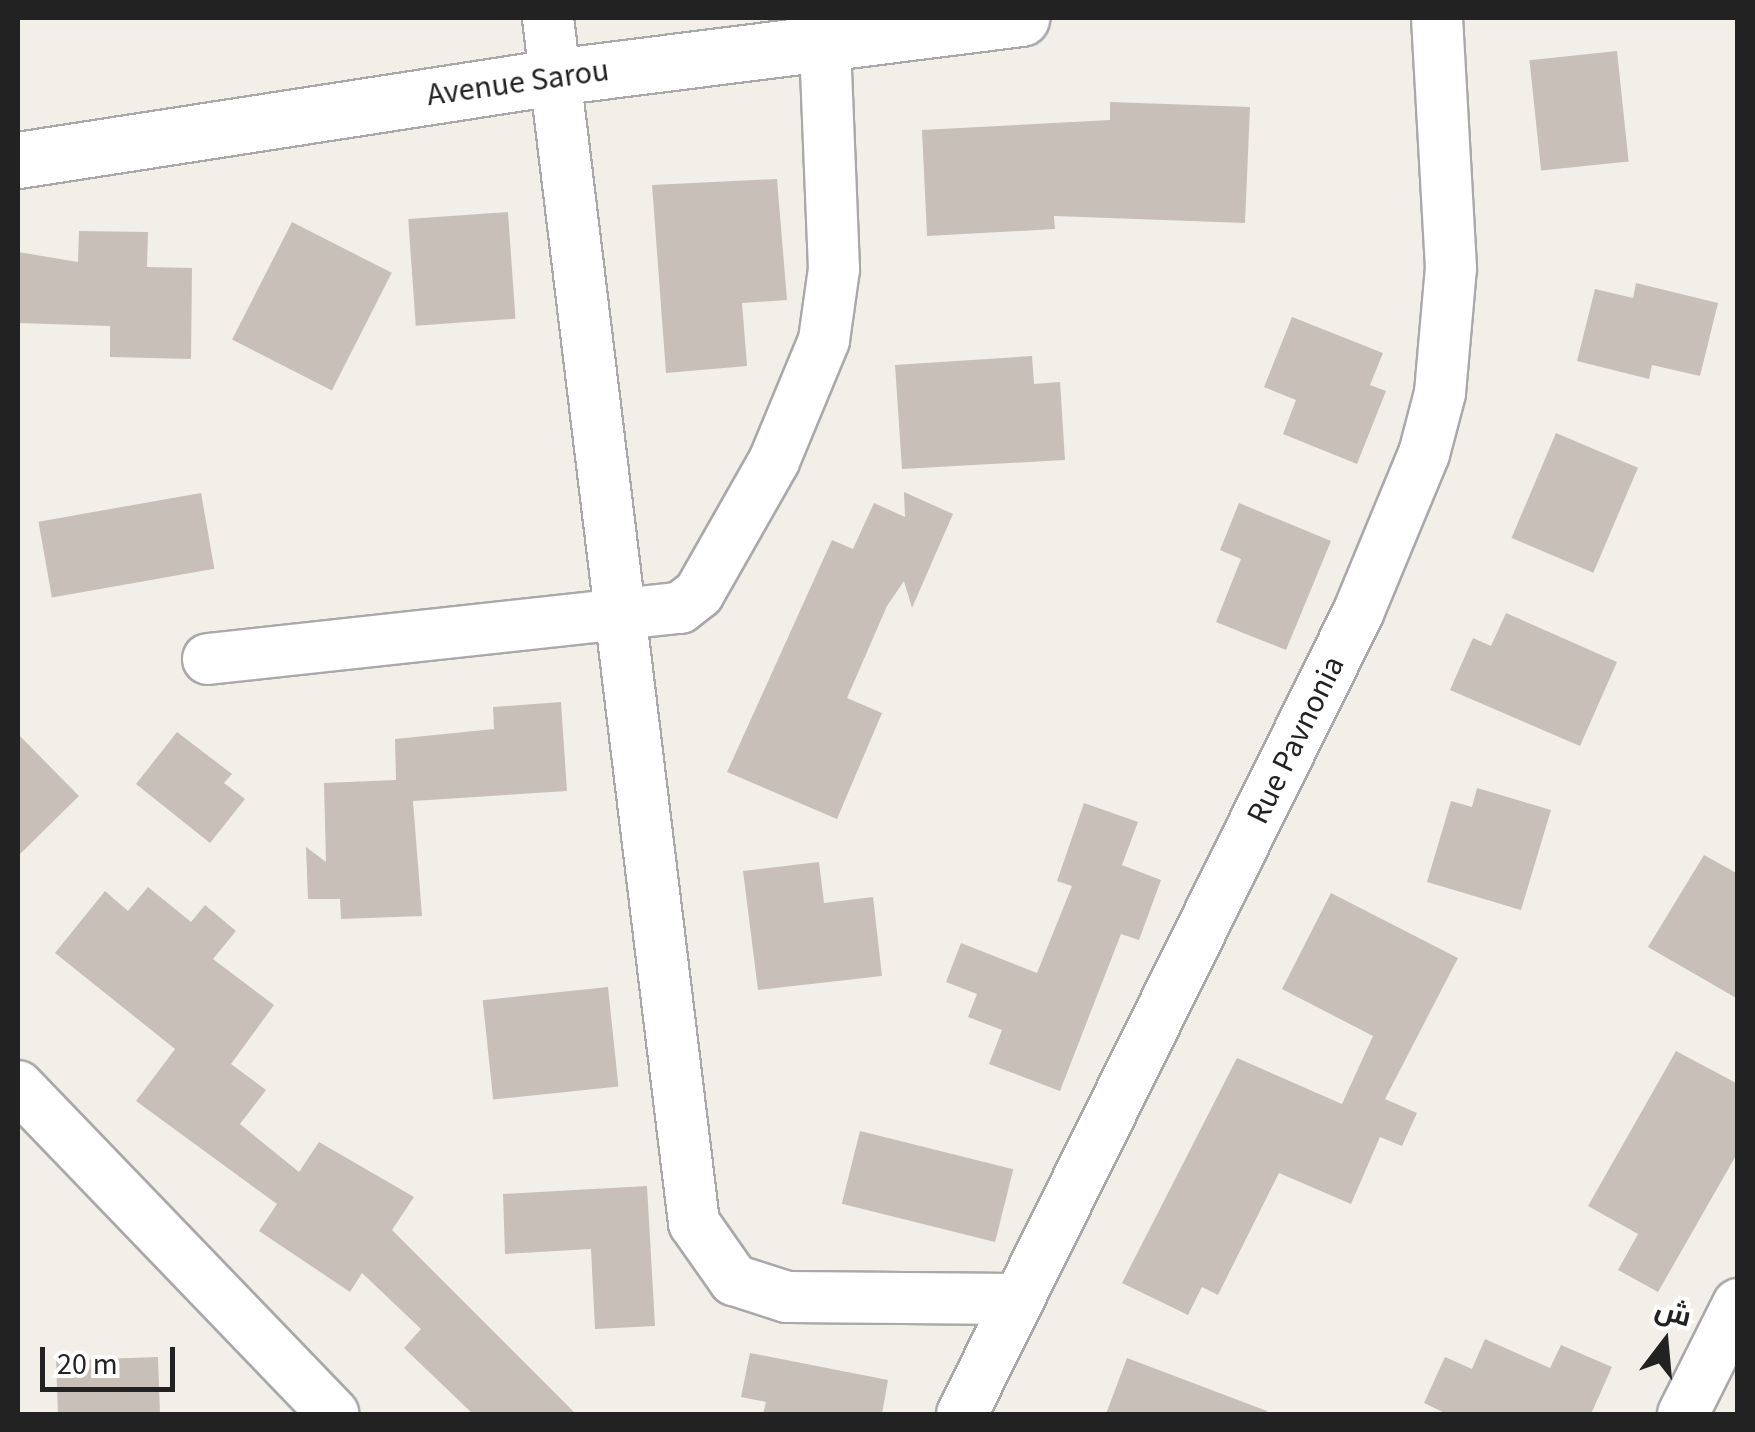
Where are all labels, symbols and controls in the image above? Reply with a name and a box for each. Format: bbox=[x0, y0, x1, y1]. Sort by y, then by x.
street label: Avenue Sarou bbox=[424, 51, 612, 115]
street label: Rue Pavnonia bbox=[1239, 650, 1353, 830]
text: ش bbox=[1650, 1289, 1696, 1337]
north arrow bbox=[1615, 1292, 1715, 1392]
scale bar bbox=[45, 1327, 180, 1389]
text: 20 m bbox=[57, 1343, 118, 1386]

